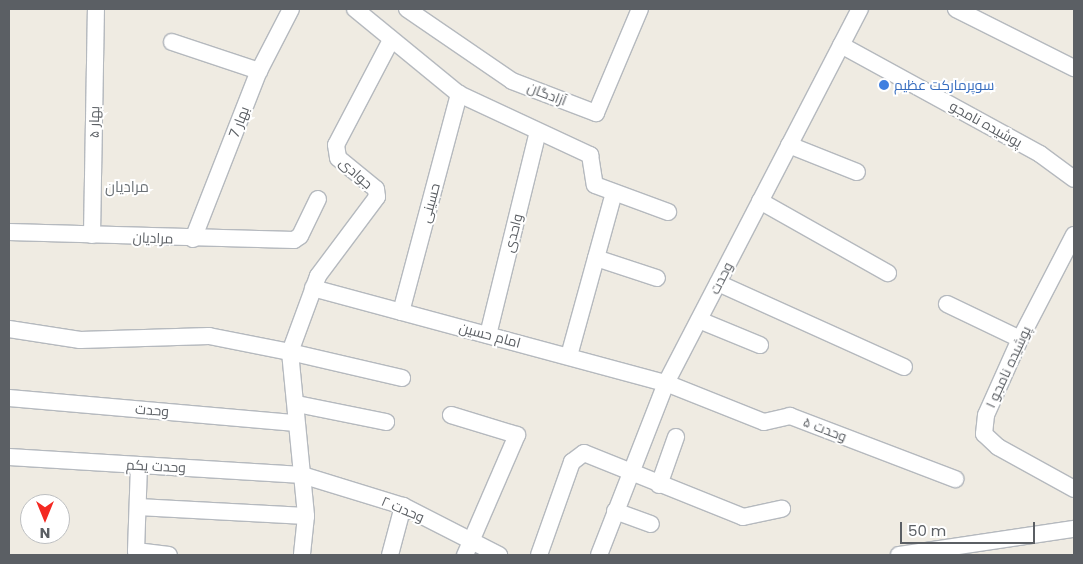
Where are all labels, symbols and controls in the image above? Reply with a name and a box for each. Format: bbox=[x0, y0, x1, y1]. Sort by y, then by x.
place label: سوپرمارکت عظیم bbox=[894, 77, 994, 93]
street label: آزادگان bbox=[525, 79, 569, 109]
marker: سوپرمارکت عظیم bbox=[878, 79, 890, 91]
street label: پوشیده نامجو bbox=[947, 97, 1025, 151]
street label: بهار 7 bbox=[225, 104, 253, 140]
street label: بهار ۵ bbox=[85, 106, 103, 138]
street label: جوادی bbox=[336, 154, 376, 192]
district label: مرادیان bbox=[105, 178, 149, 196]
street label: حسینی bbox=[417, 181, 443, 225]
street label: واحدی bbox=[500, 212, 526, 254]
street label: مرادیان bbox=[132, 229, 174, 247]
street label: وحدت bbox=[706, 259, 736, 297]
street label: امام حسین bbox=[457, 319, 523, 351]
street label: پوشیده نامجو ۱ bbox=[982, 323, 1034, 411]
street label: وحدت bbox=[134, 400, 170, 420]
street label: وحدت ۵ bbox=[801, 413, 849, 445]
street label: وحدت یکم bbox=[126, 456, 186, 476]
street label: وحدت ۲ bbox=[379, 492, 427, 526]
north arrow bbox=[20, 494, 70, 544]
scale bar bbox=[903, 512, 1038, 544]
text: 50 m bbox=[908, 520, 946, 541]
text: N bbox=[40, 523, 50, 543]

